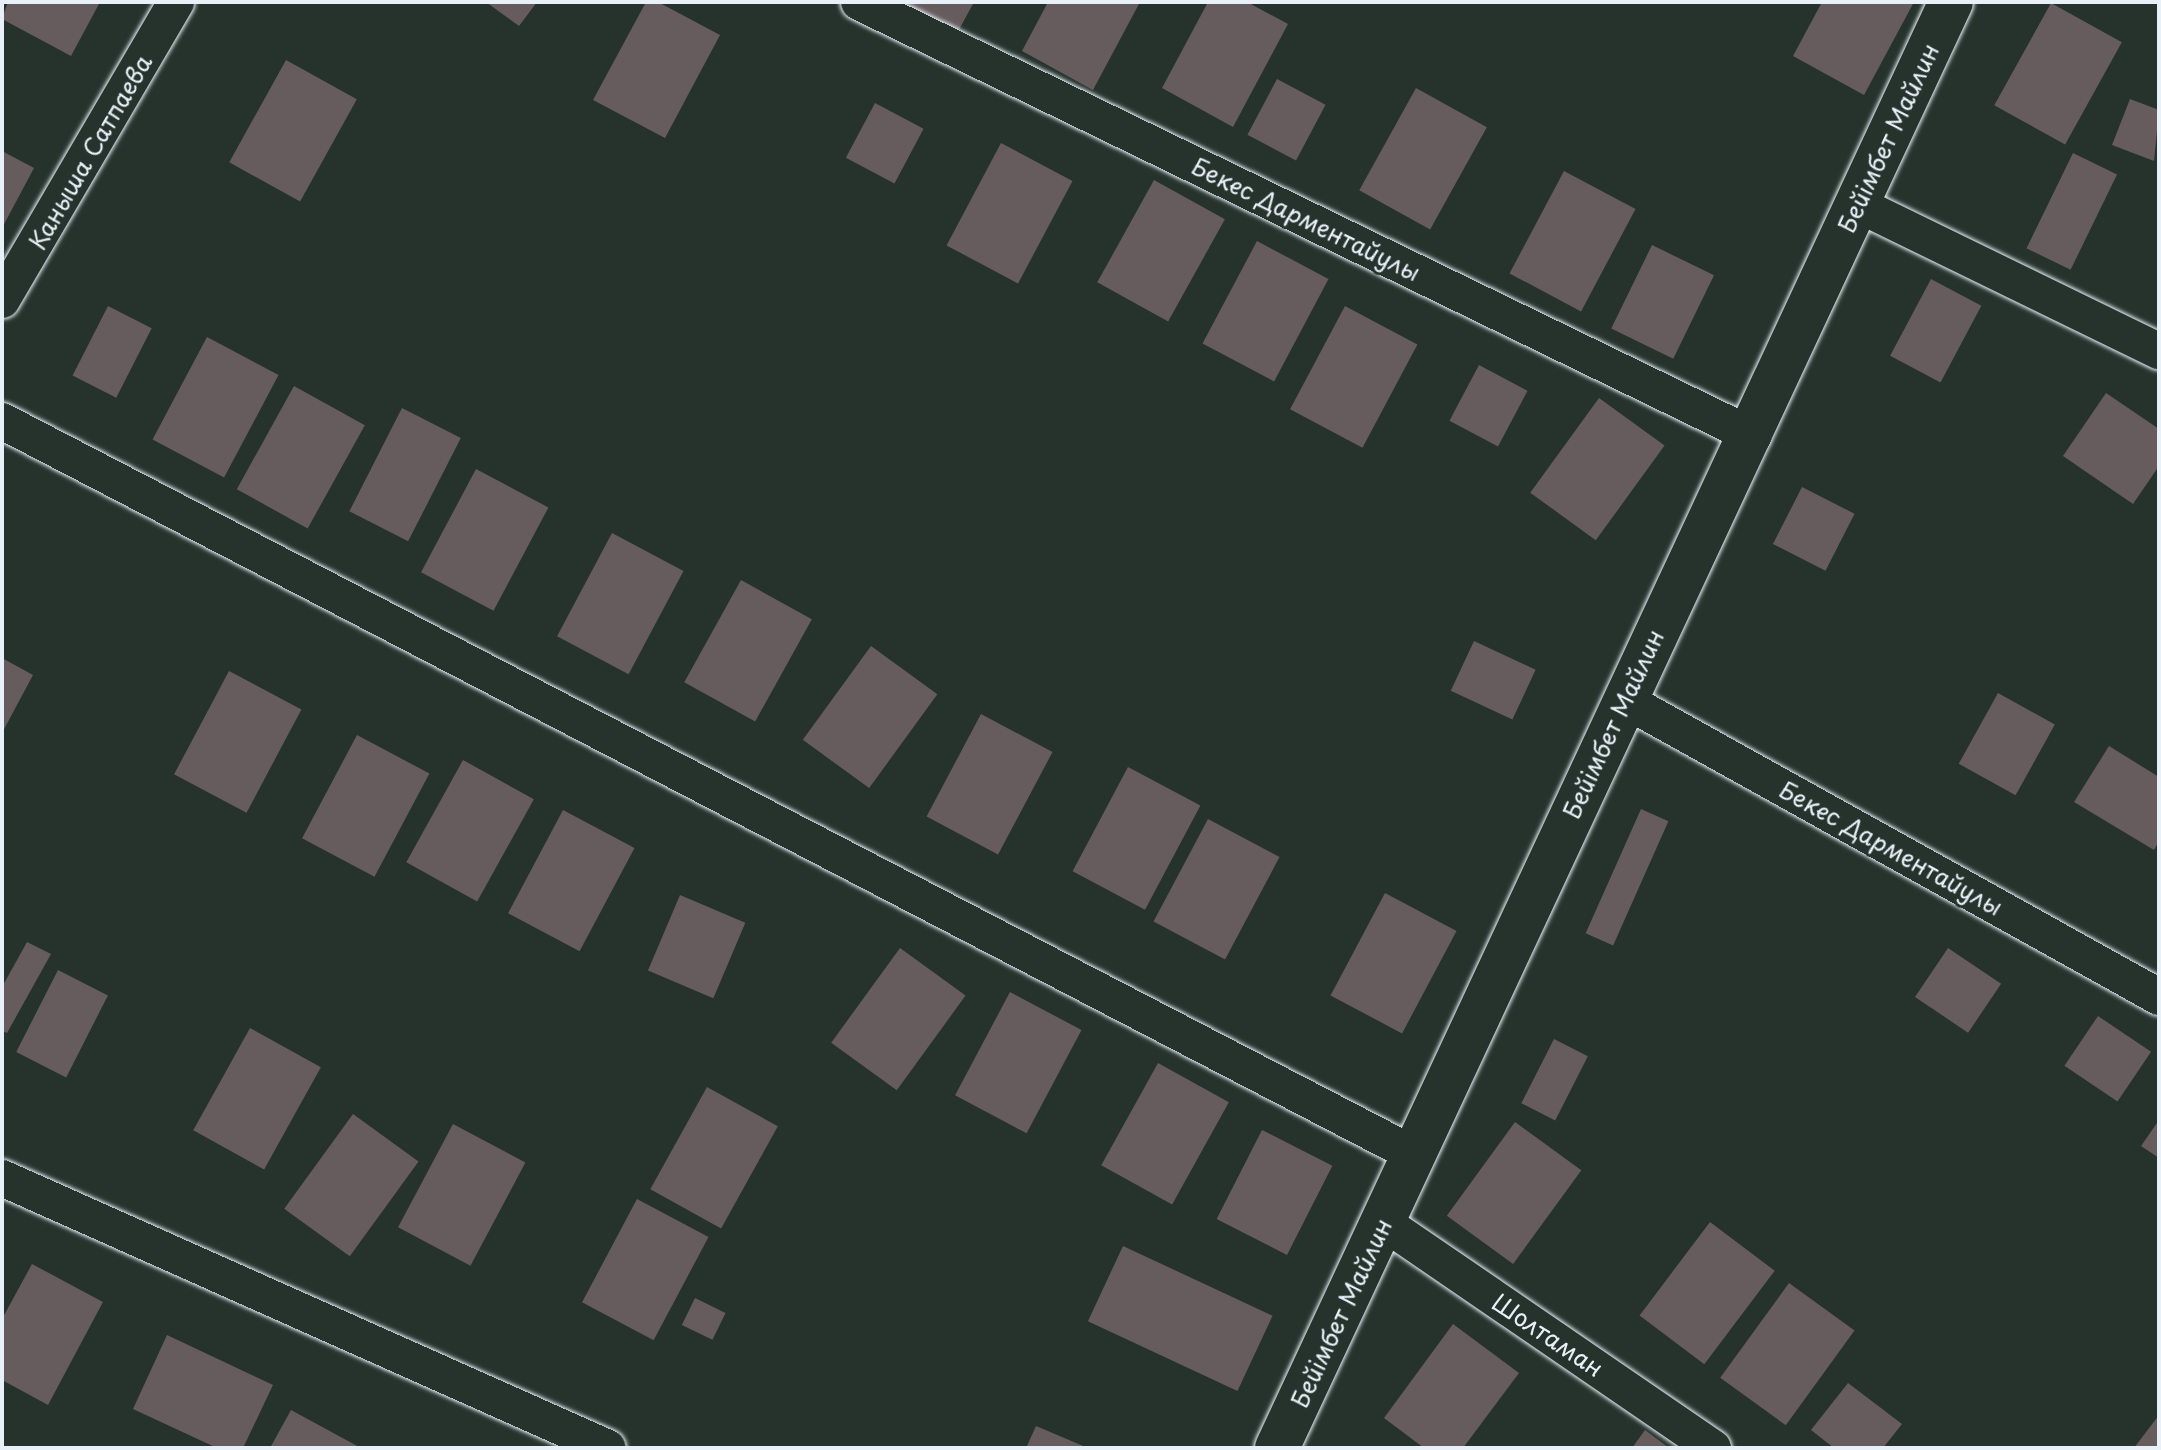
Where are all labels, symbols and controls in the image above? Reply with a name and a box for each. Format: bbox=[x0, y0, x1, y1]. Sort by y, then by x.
street label: Бейімбет Майлин bbox=[1832, 39, 1944, 237]
street label: Каныша Сатпаева bbox=[23, 50, 157, 254]
street label: Бекес Дарментайулы bbox=[1186, 151, 1426, 287]
street label: Бейімбет Майлин bbox=[1557, 625, 1669, 823]
street label: Бекес Дарментайулы bbox=[1773, 774, 2009, 922]
street label: Бейімбет Майлин bbox=[1285, 1214, 1397, 1412]
street label: Шолтаман bbox=[1487, 1287, 1609, 1383]

